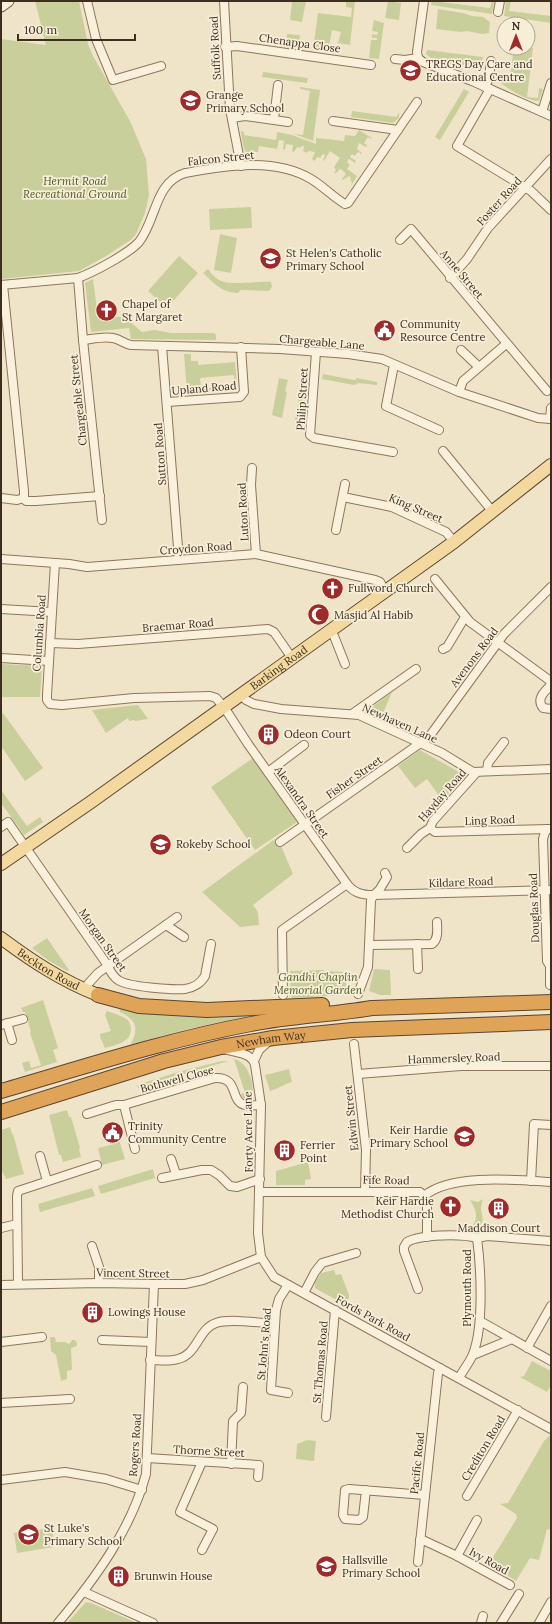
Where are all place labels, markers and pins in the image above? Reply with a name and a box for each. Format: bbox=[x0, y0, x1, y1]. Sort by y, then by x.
school or university icon: TREGS Day Care and Educational Centre bbox=[398, 57, 424, 83]
place label: TREGS Day Care and Educational Centre bbox=[426, 57, 533, 84]
school or university icon: Grange Primary School bbox=[178, 88, 204, 114]
place label: Grange Primary School bbox=[206, 88, 284, 115]
school or university icon: St Helen's Catholic Primary School bbox=[257, 246, 283, 272]
place label: St Helen's Catholic Primary School bbox=[286, 246, 382, 273]
church icon: Chapel of St Margaret bbox=[93, 297, 119, 323]
place label: Chapel of St Margaret bbox=[122, 297, 183, 324]
public building icon: Community Resource Centre bbox=[371, 317, 397, 343]
place label: Community Resource Centre bbox=[400, 317, 485, 344]
church icon: Fullword Church bbox=[319, 575, 345, 601]
place label: Fullword Church bbox=[348, 581, 434, 595]
mosque icon: Masjid Al Habib bbox=[306, 602, 332, 628]
place label: Masjid Al Habib bbox=[334, 608, 413, 622]
building icon: Odeon Court bbox=[256, 721, 282, 747]
place label: Odeon Court bbox=[284, 727, 352, 741]
school or university icon: Rokeby School bbox=[148, 831, 174, 857]
place label: Rokeby School bbox=[176, 837, 251, 851]
public building icon: Trinity Community Centre bbox=[100, 1119, 126, 1145]
place label: Trinity Community Centre bbox=[128, 1119, 226, 1146]
place label: Keir Hardie Primary School bbox=[370, 1123, 448, 1150]
school or university icon: Keir Hardie Primary School bbox=[451, 1123, 477, 1149]
building icon: Ferrier Point bbox=[271, 1138, 297, 1164]
place label: Ferrier Point bbox=[300, 1138, 335, 1165]
place label: Keir Hardie Methodist Church bbox=[341, 1194, 434, 1221]
church icon: Keir Hardie Methodist Church bbox=[437, 1194, 463, 1220]
building icon: Maddison Court bbox=[486, 1195, 512, 1221]
place label: Maddison Court bbox=[458, 1221, 541, 1235]
building icon: Lowings House bbox=[79, 1299, 105, 1325]
place label: Lowings House bbox=[108, 1305, 186, 1319]
school or university icon: St Luke's Primary School bbox=[15, 1521, 41, 1547]
place label: St Luke's Primary School bbox=[44, 1521, 122, 1548]
school or university icon: Hallsville Primary School bbox=[313, 1553, 339, 1579]
place label: Hallsville Primary School bbox=[342, 1553, 420, 1580]
building icon: Brunwin House bbox=[105, 1563, 131, 1589]
place label: Brunwin House bbox=[134, 1569, 212, 1583]

